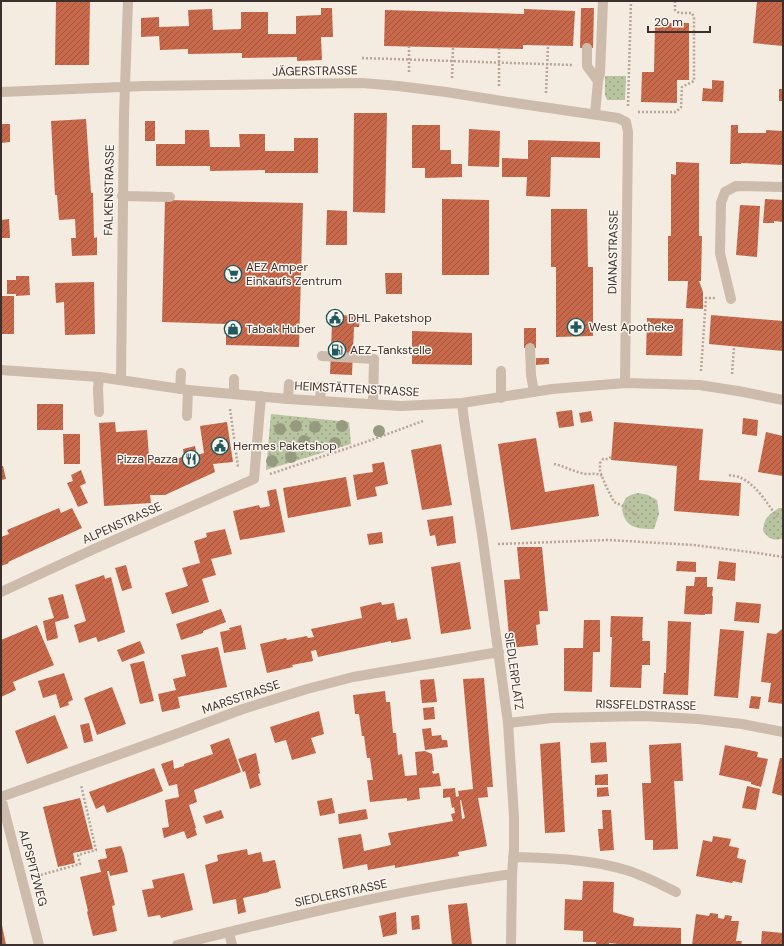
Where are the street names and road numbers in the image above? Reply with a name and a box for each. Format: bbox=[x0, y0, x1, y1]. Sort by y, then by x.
street label: JÄGERSTRASSE bbox=[272, 62, 358, 80]
street label: FALKENSTRASSE bbox=[100, 144, 118, 236]
street label: DIANASTRASSE bbox=[604, 209, 622, 294]
street label: HEIMSTÄTTENSTRASSE bbox=[294, 378, 420, 400]
street label: ALPENSTRASSE bbox=[80, 498, 165, 548]
street label: SIEDLERPLATZ bbox=[501, 631, 527, 711]
street label: MARSSTRASSE bbox=[200, 676, 282, 718]
street label: RISSFELDSTRASSE bbox=[595, 696, 697, 714]
street label: ALPSPITZWEG bbox=[15, 828, 51, 908]
street label: SIEDLERSTRASSE bbox=[293, 875, 389, 911]

